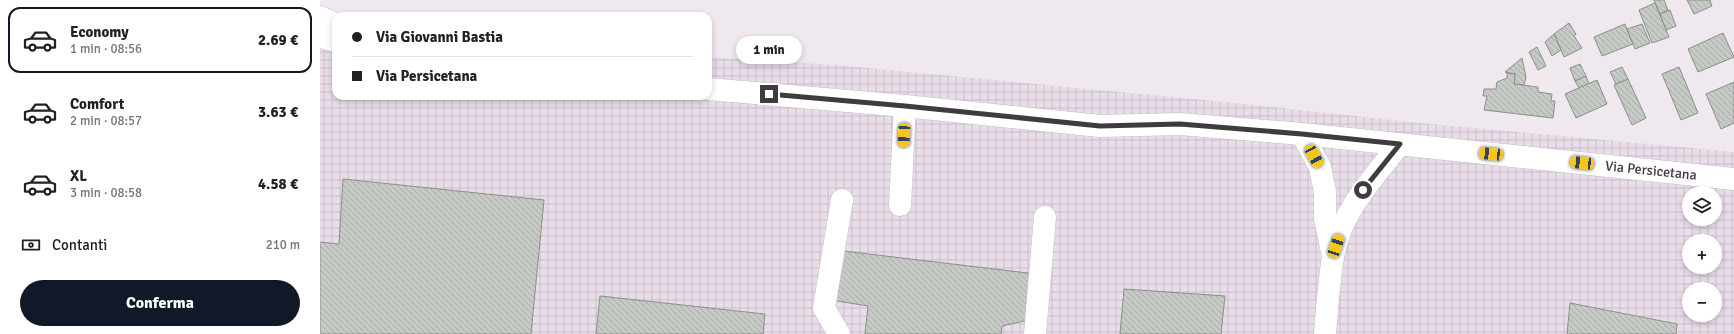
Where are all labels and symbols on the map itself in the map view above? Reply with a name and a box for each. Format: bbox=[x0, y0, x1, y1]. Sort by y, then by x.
callout: 1 min bbox=[736, 36, 802, 64]
route end bbox=[760, 85, 778, 103]
car bbox=[897, 123, 911, 147]
car bbox=[1303, 143, 1325, 169]
car bbox=[1478, 147, 1504, 161]
car bbox=[1569, 156, 1595, 170]
street label: Via Persicetana bbox=[1604, 157, 1698, 184]
route start bbox=[1354, 181, 1372, 199]
car bbox=[1326, 233, 1346, 259]

